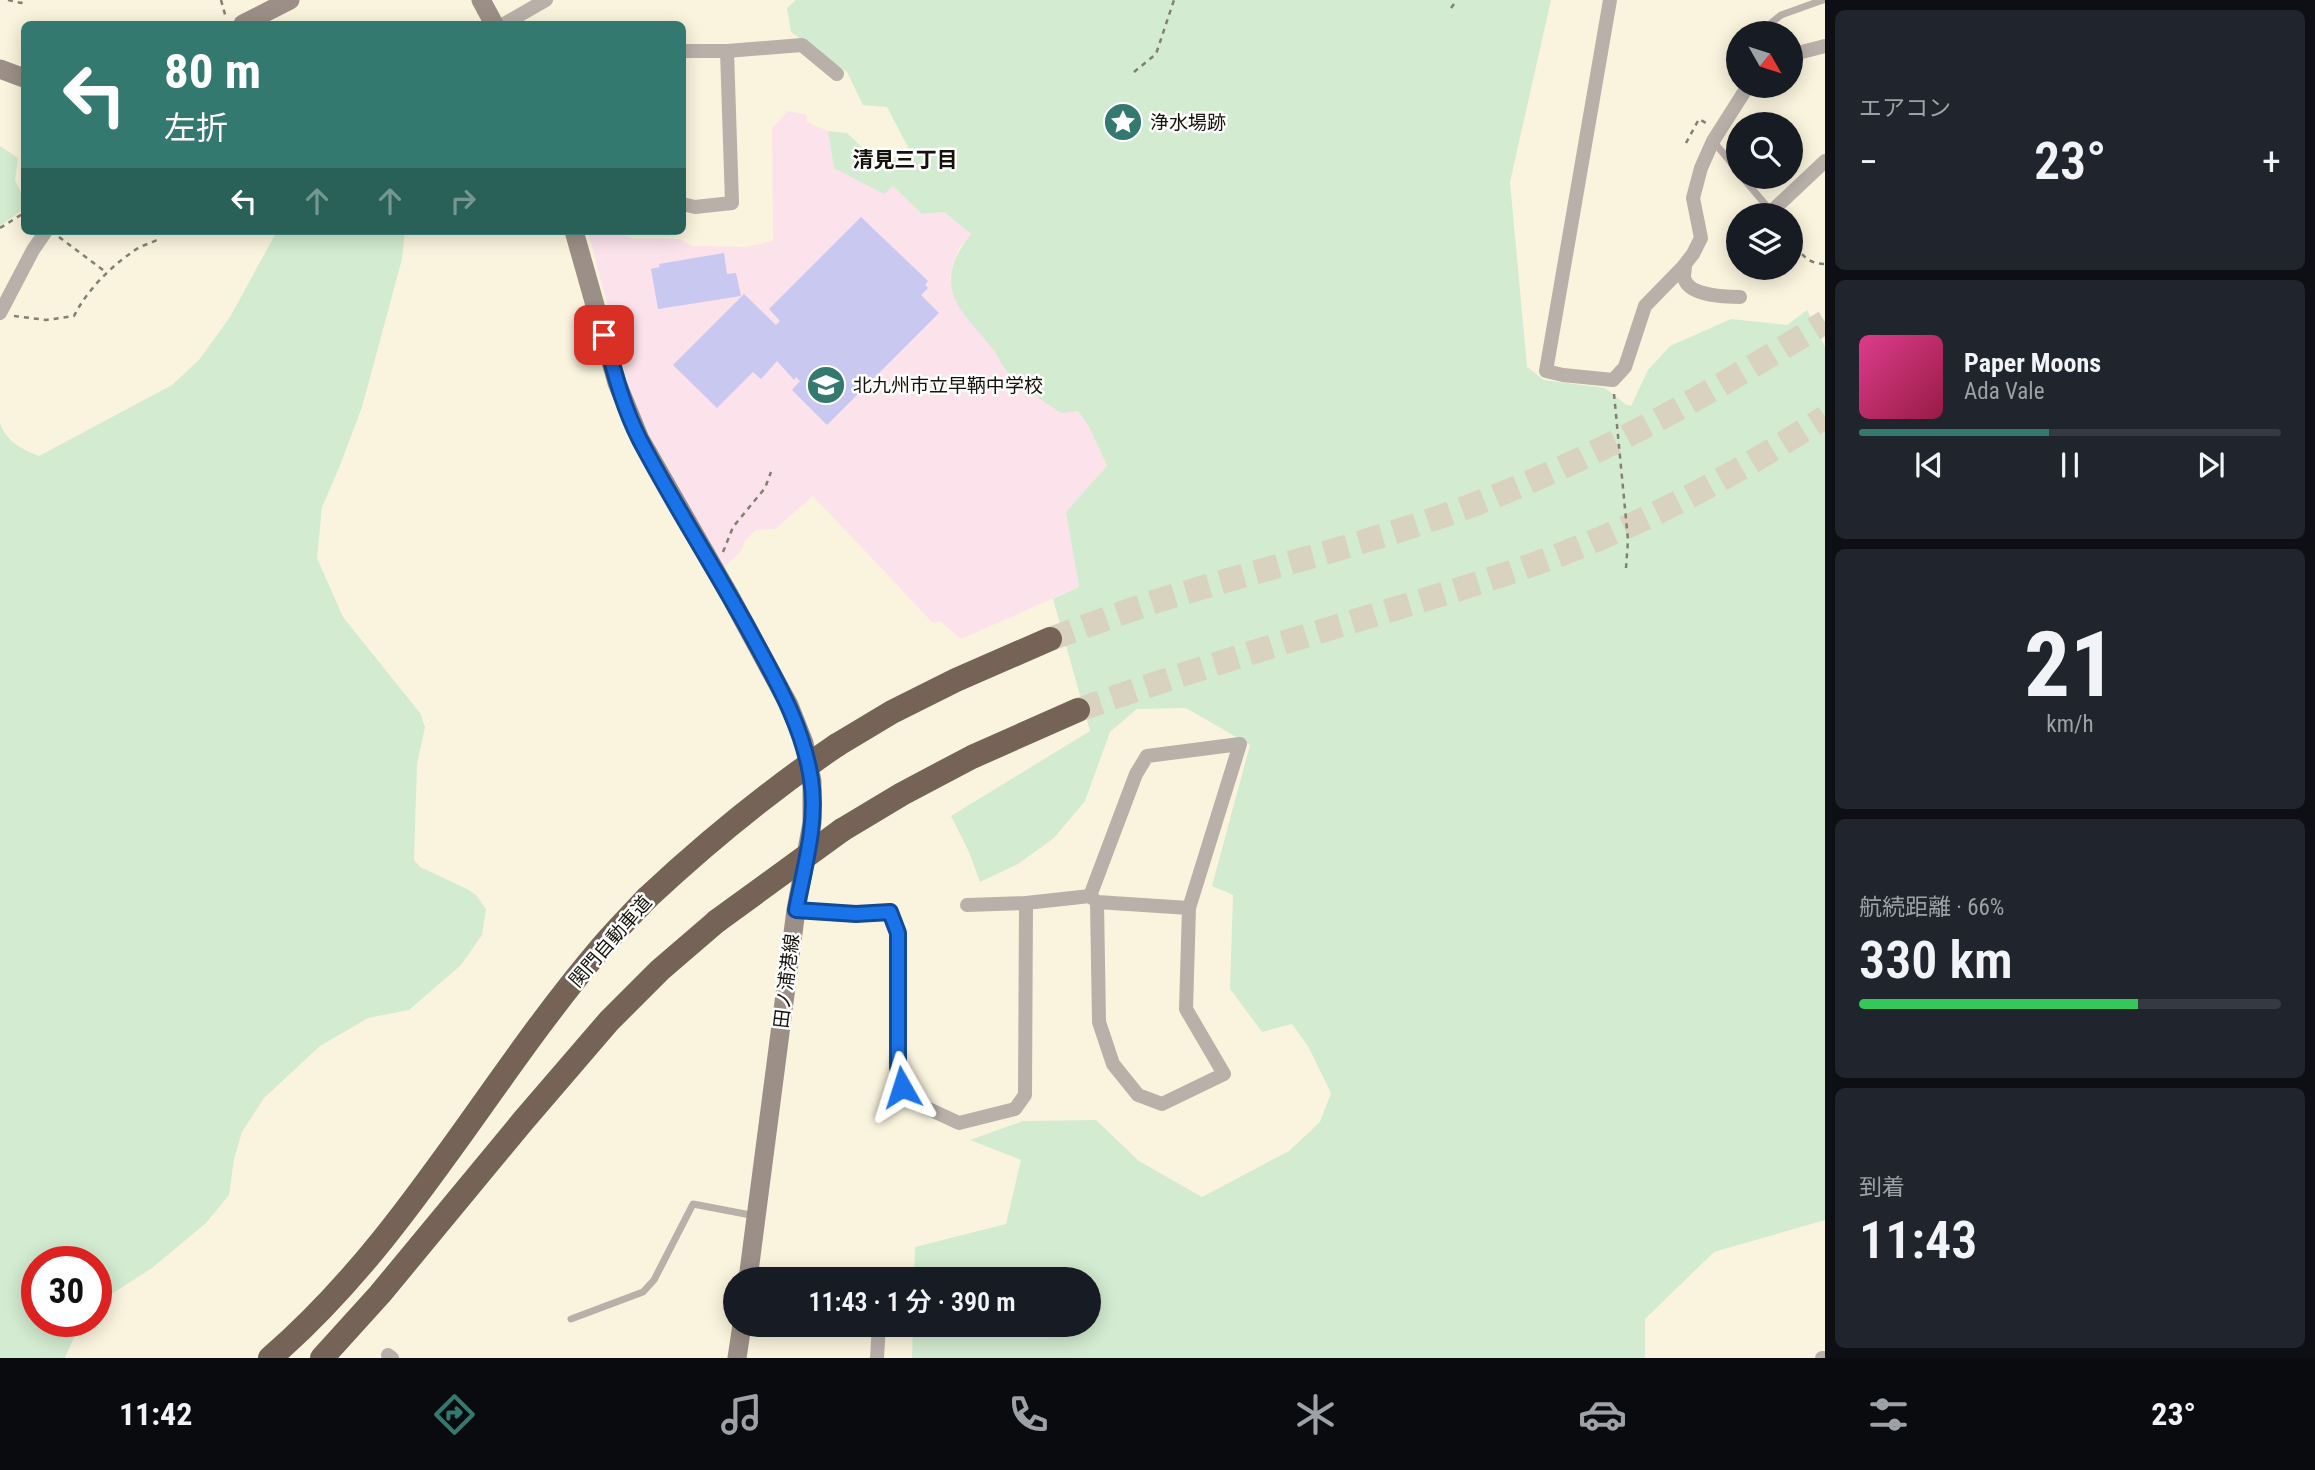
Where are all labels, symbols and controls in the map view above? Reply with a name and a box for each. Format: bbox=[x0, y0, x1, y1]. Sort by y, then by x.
north arrow bbox=[1726, 21, 1802, 98]
map controls bbox=[1726, 21, 1803, 280]
text: 80 m bbox=[164, 43, 261, 100]
icon: left bbox=[49, 49, 140, 140]
text: エアコン bbox=[1859, 95, 1951, 122]
place icon: 浄水場跡 bbox=[1102, 101, 1144, 143]
text: 左折 bbox=[164, 109, 228, 147]
place label: 浄水場跡 bbox=[1150, 111, 1226, 134]
button: search bbox=[1726, 112, 1803, 189]
text: 23° bbox=[2034, 131, 2106, 192]
text: − bbox=[1859, 140, 1878, 184]
text: + bbox=[2262, 140, 2281, 184]
district label: 清見三丁目 bbox=[853, 148, 958, 172]
icon: left bbox=[225, 182, 263, 220]
icon: ahead bbox=[298, 182, 336, 220]
icon: ahead bbox=[371, 182, 409, 220]
icon: right bbox=[444, 182, 482, 220]
button: layers bbox=[1726, 203, 1803, 280]
pin bbox=[574, 305, 634, 365]
icon: arrive bbox=[585, 316, 623, 354]
text: Paper Moons bbox=[1964, 348, 2101, 378]
school or university icon: 北九州市立早鞆中学校 bbox=[805, 364, 847, 406]
place label: 北九州市立早鞆中学校 bbox=[853, 374, 1043, 397]
text: Ada Vale bbox=[1964, 378, 2044, 405]
icon: previous bbox=[1910, 446, 1948, 484]
icon: pause bbox=[2051, 446, 2089, 484]
icon: next bbox=[2192, 446, 2230, 484]
text: 21 bbox=[2024, 612, 2116, 718]
text: km/h bbox=[2046, 711, 2094, 738]
street label: 関門自動車道 bbox=[564, 891, 656, 992]
text: 航続距離 · 66% bbox=[1859, 894, 2004, 921]
text: 330 km bbox=[1859, 930, 2013, 991]
street label: 田ノ浦港線 bbox=[769, 933, 804, 1030]
position arrow bbox=[865, 1050, 939, 1124]
text: 到着 bbox=[1859, 1174, 1905, 1201]
text: 11:43 bbox=[1859, 1210, 1977, 1271]
speed limit sign: 30 bbox=[21, 1246, 112, 1337]
text: 11:43 · 1 分 · 390 m bbox=[808, 1287, 1016, 1317]
icon: directions bbox=[430, 1390, 479, 1439]
icon: music bbox=[717, 1390, 766, 1439]
icon: phone bbox=[1004, 1390, 1053, 1439]
icon: climate bbox=[1291, 1390, 1340, 1439]
icon: car bbox=[1578, 1390, 1627, 1439]
icon: filters bbox=[1864, 1390, 1913, 1439]
text: 11:42 bbox=[119, 1395, 192, 1433]
text: 23° bbox=[2151, 1395, 2196, 1433]

